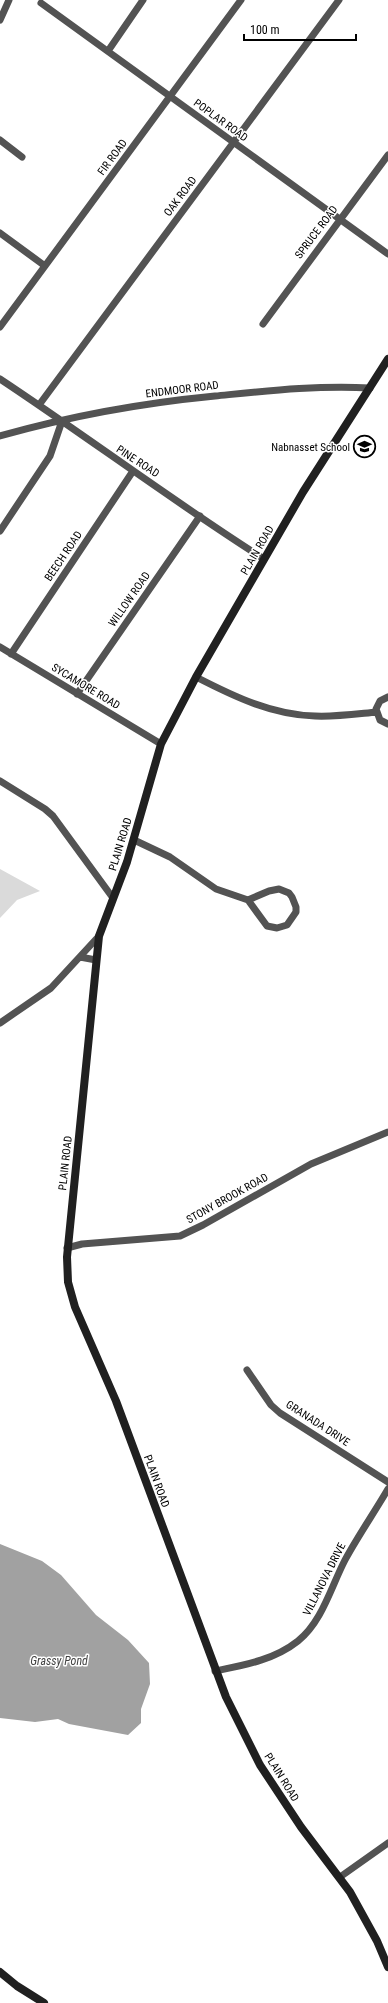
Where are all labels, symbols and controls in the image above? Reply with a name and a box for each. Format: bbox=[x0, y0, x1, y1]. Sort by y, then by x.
scale bar bbox=[244, 16, 356, 42]
text: 100 m bbox=[250, 23, 280, 37]
street label: POPLAR ROAD bbox=[191, 96, 250, 144]
street label: FIR ROAD bbox=[95, 137, 130, 178]
street label: OAK ROAD bbox=[161, 174, 200, 219]
street label: SPRUCE ROAD bbox=[292, 203, 341, 261]
street label: ENDMOOR ROAD bbox=[145, 379, 219, 400]
school or university icon: Nabnasset School bbox=[352, 434, 378, 460]
place label: Nabnasset School bbox=[271, 441, 350, 454]
street label: PINE ROAD bbox=[114, 443, 162, 480]
street label: PLAIN ROAD bbox=[238, 523, 277, 577]
street label: BEECH ROAD bbox=[42, 529, 85, 584]
street label: WILLOW ROAD bbox=[106, 569, 153, 629]
street label: SYCAMORE ROAD bbox=[49, 661, 122, 712]
street label: PLAIN ROAD bbox=[106, 816, 135, 872]
street label: PLAIN ROAD bbox=[56, 1135, 75, 1191]
street label: STONY BROOK ROAD bbox=[184, 1171, 270, 1226]
street label: GRANADA DRIVE bbox=[283, 1398, 353, 1449]
street label: PLAIN ROAD bbox=[141, 1453, 172, 1509]
street label: VILLANOVA DRIVE bbox=[300, 1540, 349, 1618]
water label: Grassy Pond bbox=[30, 1654, 88, 1668]
street label: PLAIN ROAD bbox=[262, 1751, 302, 1804]

